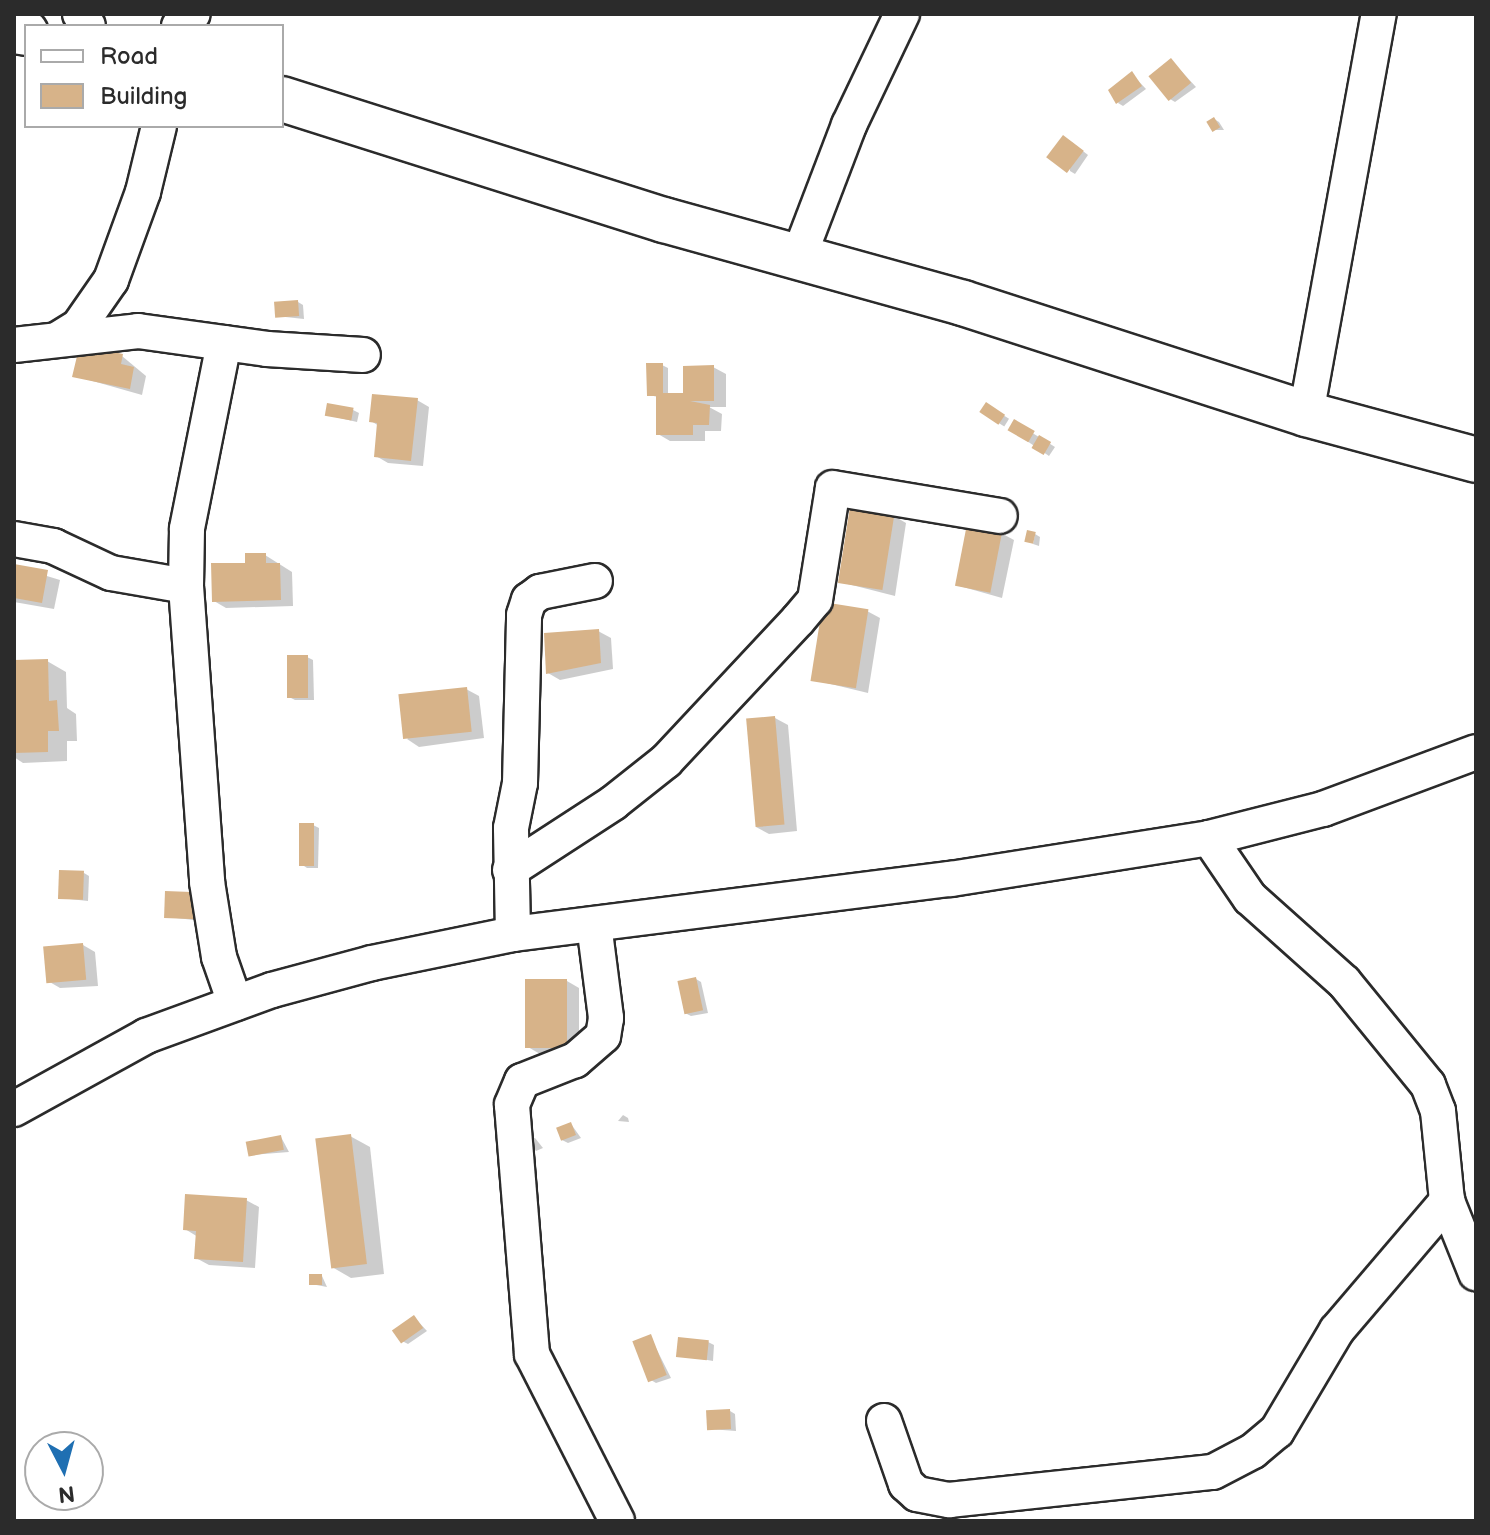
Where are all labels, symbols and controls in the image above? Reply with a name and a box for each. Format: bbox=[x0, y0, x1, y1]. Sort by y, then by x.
legend bbox=[24, 24, 284, 128]
text: Road bbox=[100, 42, 158, 71]
text: Building bbox=[100, 82, 187, 111]
north arrow bbox=[24, 1431, 104, 1511]
text: N bbox=[57, 1479, 76, 1508]

